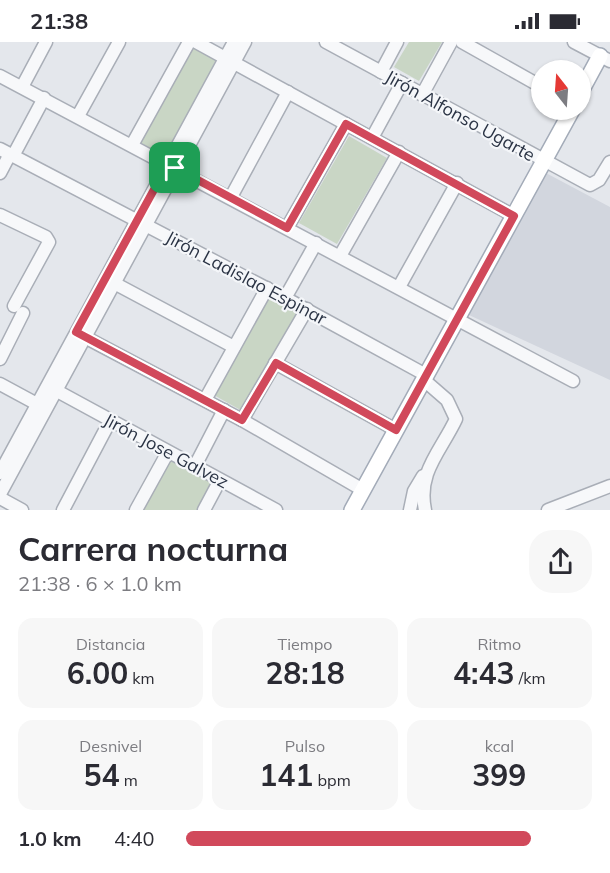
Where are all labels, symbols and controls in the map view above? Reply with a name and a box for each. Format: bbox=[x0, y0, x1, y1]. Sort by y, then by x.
text: 21:38 bbox=[30, 7, 88, 35]
north arrow bbox=[531, 60, 591, 120]
map controls bbox=[531, 60, 591, 120]
street label: Jirón Alfonso Ugarte bbox=[381, 65, 539, 166]
pin bbox=[149, 142, 200, 193]
icon: arrive bbox=[158, 151, 191, 184]
street label: Jirón Ladislao Espinar bbox=[162, 225, 331, 330]
street label: Jirón Jose Galvez bbox=[100, 408, 233, 493]
text: Carrera nocturna bbox=[18, 528, 288, 569]
button: share bbox=[529, 530, 592, 593]
text: 21:38 · 6 × 1.0 km bbox=[18, 571, 182, 596]
text: Distancia bbox=[76, 634, 145, 654]
text: Tiempo bbox=[278, 634, 332, 654]
text: Ritmo bbox=[477, 634, 521, 654]
text: 6.00 bbox=[67, 654, 128, 692]
text: 28:18 bbox=[265, 654, 345, 692]
text: 4:43 bbox=[453, 654, 515, 692]
text: km bbox=[128, 668, 155, 688]
text: /km bbox=[515, 668, 546, 688]
text: Desnivel bbox=[79, 736, 142, 756]
text: Pulso bbox=[285, 736, 325, 756]
text: kcal bbox=[485, 736, 514, 756]
text: 54 bbox=[84, 756, 120, 794]
text: 141 bbox=[259, 756, 313, 794]
text: 399 bbox=[472, 756, 526, 794]
text: m bbox=[120, 770, 138, 790]
text: bpm bbox=[313, 770, 351, 790]
text: 1.0 km bbox=[18, 826, 81, 851]
text: 4:40 bbox=[114, 826, 155, 851]

